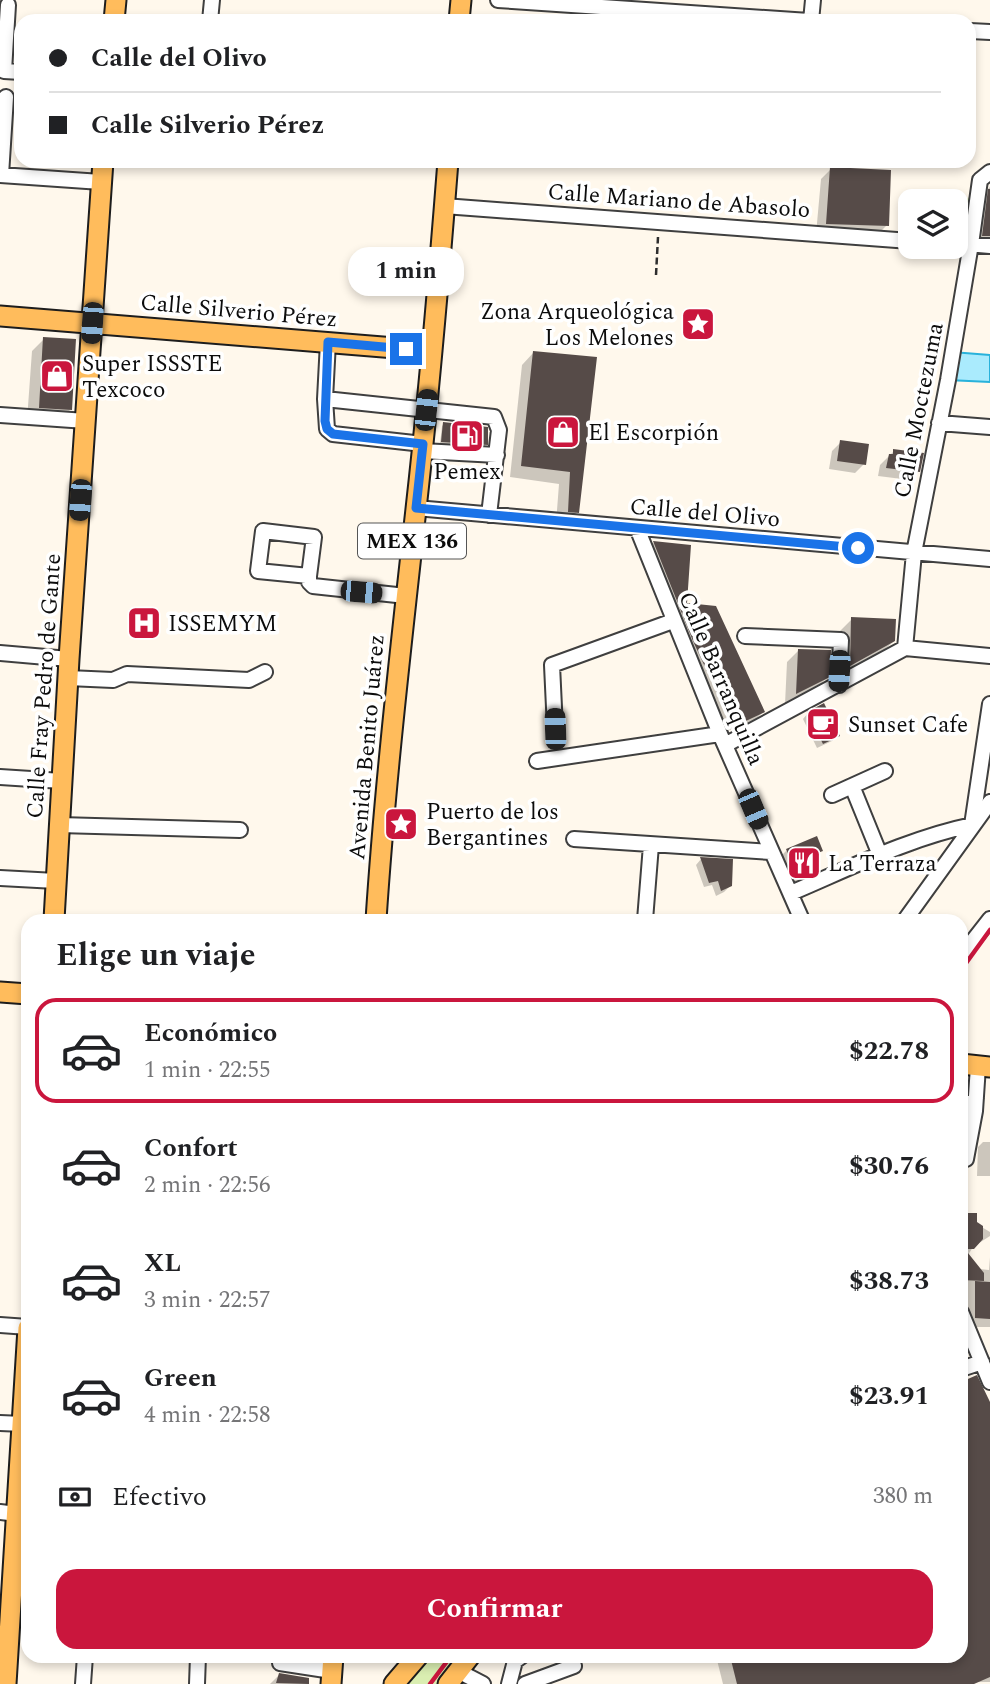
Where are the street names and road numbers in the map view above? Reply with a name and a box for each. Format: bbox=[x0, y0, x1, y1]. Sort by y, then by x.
street label: Calle Mariano de Abasolo bbox=[547, 175, 811, 228]
street label: Calle Silverio Pérez bbox=[139, 285, 339, 338]
street label: Calle Moctezuma bbox=[885, 320, 954, 501]
street label: Calle del Olivo bbox=[628, 489, 781, 537]
road number: MEX 136 bbox=[358, 524, 466, 558]
street label: Calle Fray Pedro de Gante bbox=[18, 552, 71, 820]
street label: Calle Barranquilla bbox=[668, 586, 773, 771]
street label: Avenida Benito Juárez bbox=[340, 633, 395, 861]

